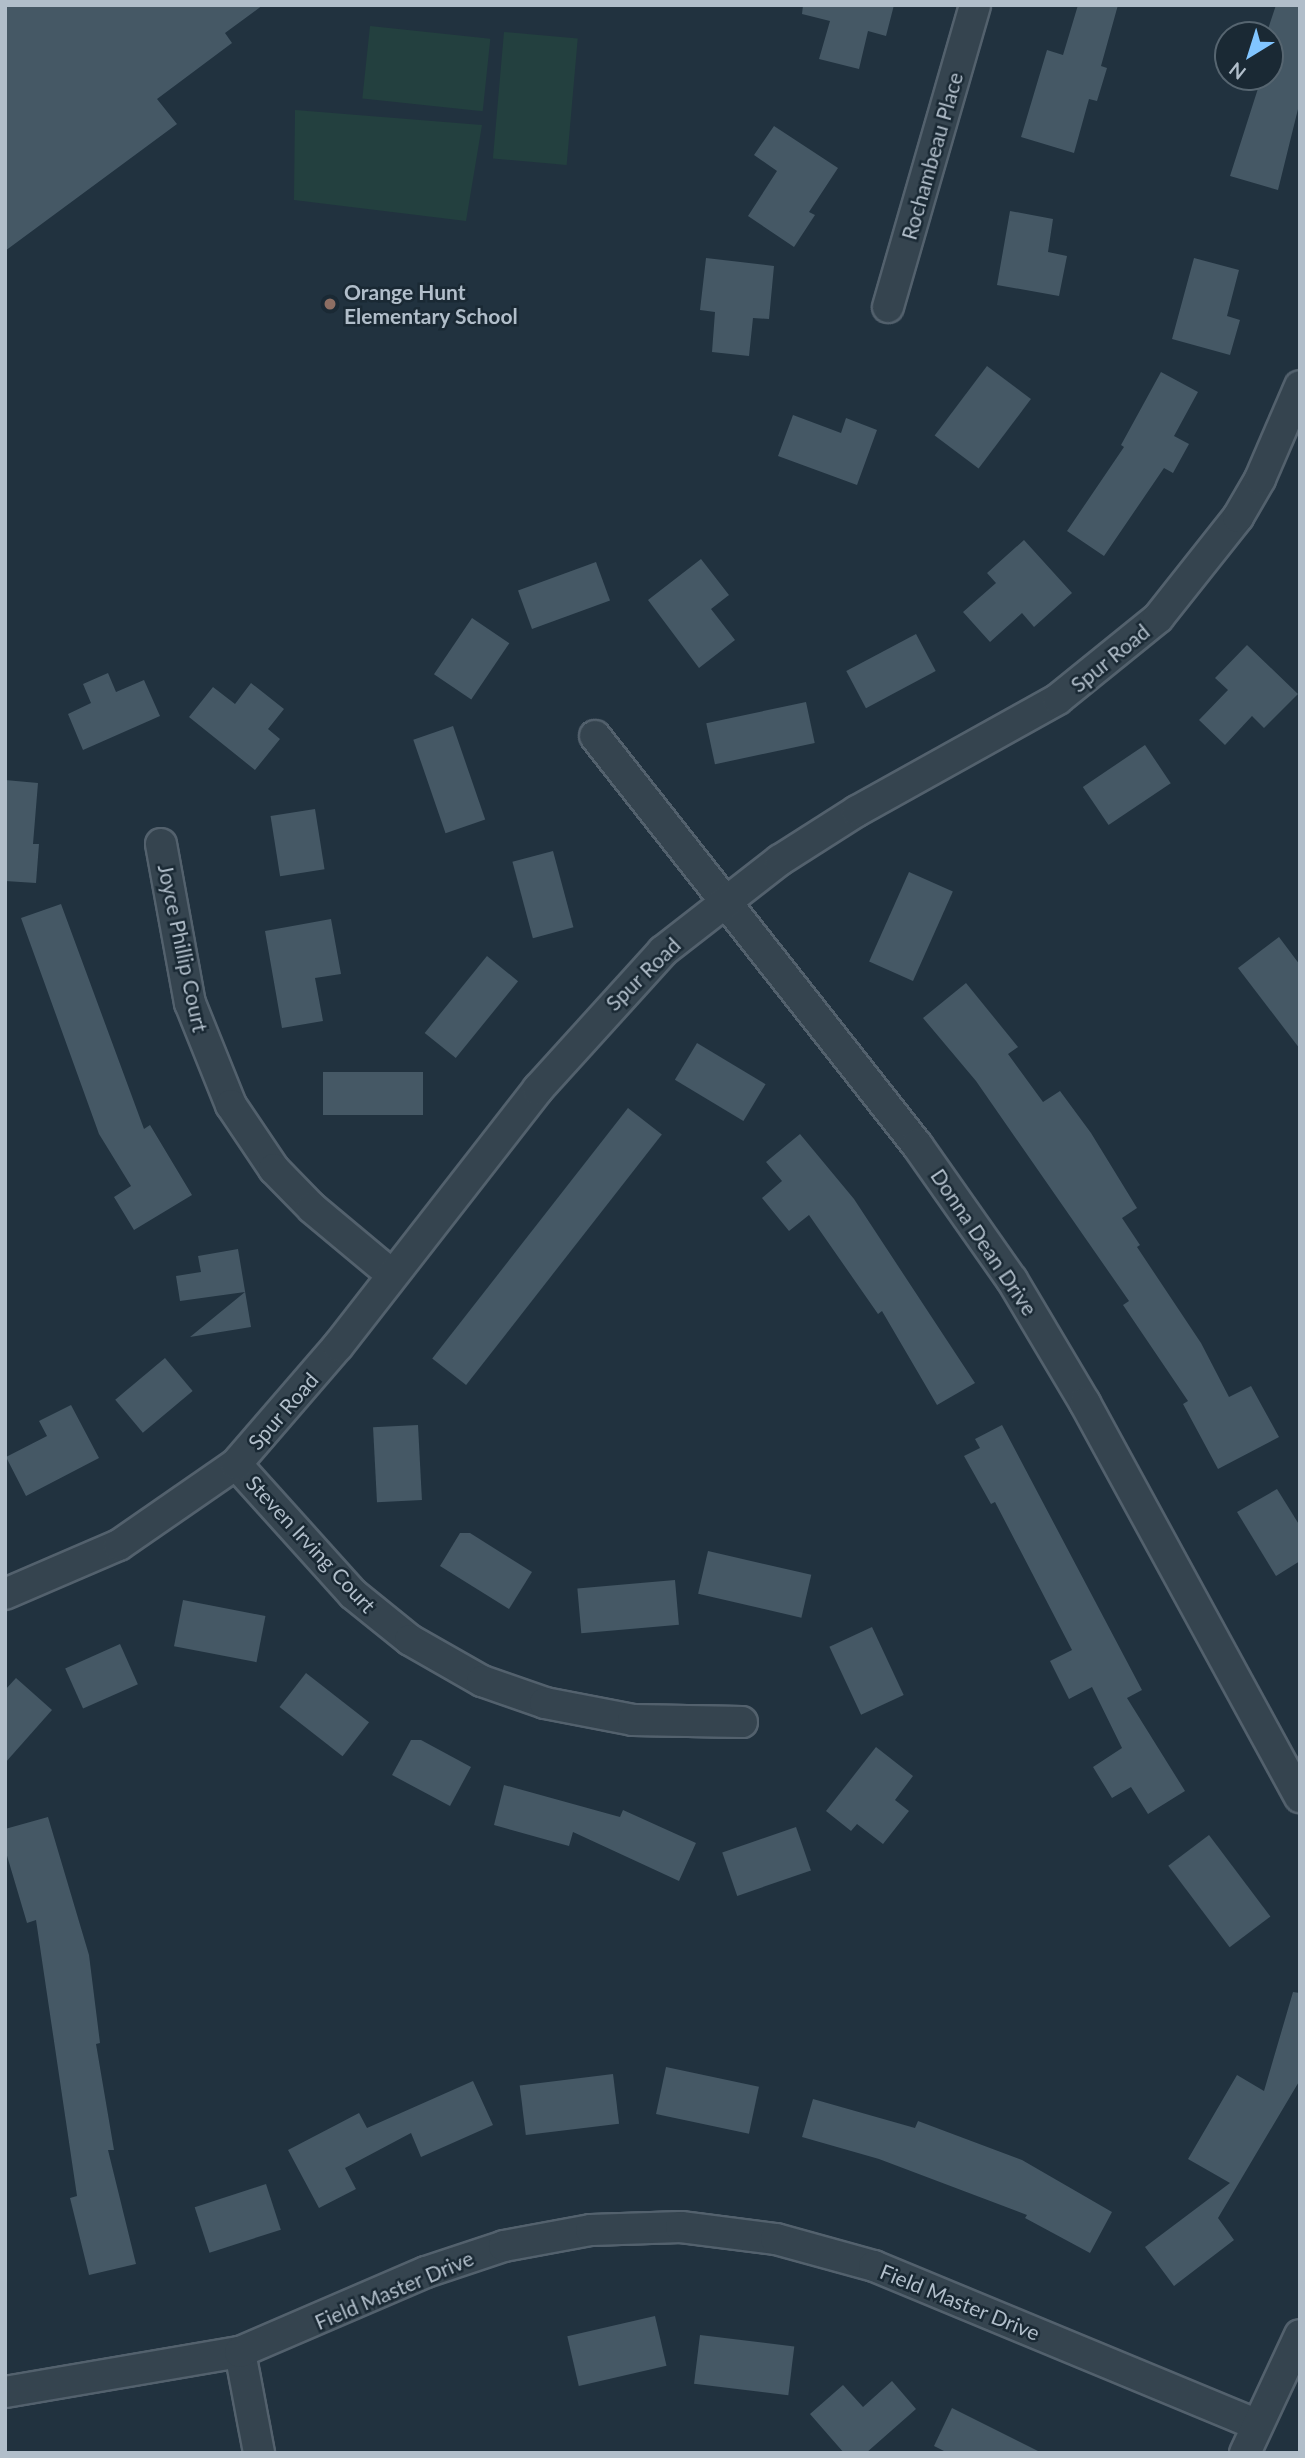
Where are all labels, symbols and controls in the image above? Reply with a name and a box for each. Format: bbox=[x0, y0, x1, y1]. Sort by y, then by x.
north arrow bbox=[1214, 21, 1284, 91]
text: N bbox=[1224, 58, 1250, 85]
street label: Rochambeau Place bbox=[896, 69, 968, 243]
place label: Orange Hunt Elementary School bbox=[344, 279, 518, 329]
marker: Orange Hunt Elementary School bbox=[322, 296, 338, 312]
street label: Spur Road bbox=[1065, 619, 1155, 697]
street label: Joyce Phillip Court bbox=[153, 862, 213, 1034]
street label: Spur Road bbox=[600, 932, 686, 1016]
street label: Donna Dean Drive bbox=[926, 1164, 1042, 1320]
street label: Spur Road bbox=[243, 1367, 323, 1455]
street label: Steven Irving Court bbox=[241, 1470, 381, 1618]
street label: Field Master Drive bbox=[311, 2245, 477, 2335]
street label: Field Master Drive bbox=[876, 2258, 1044, 2346]

